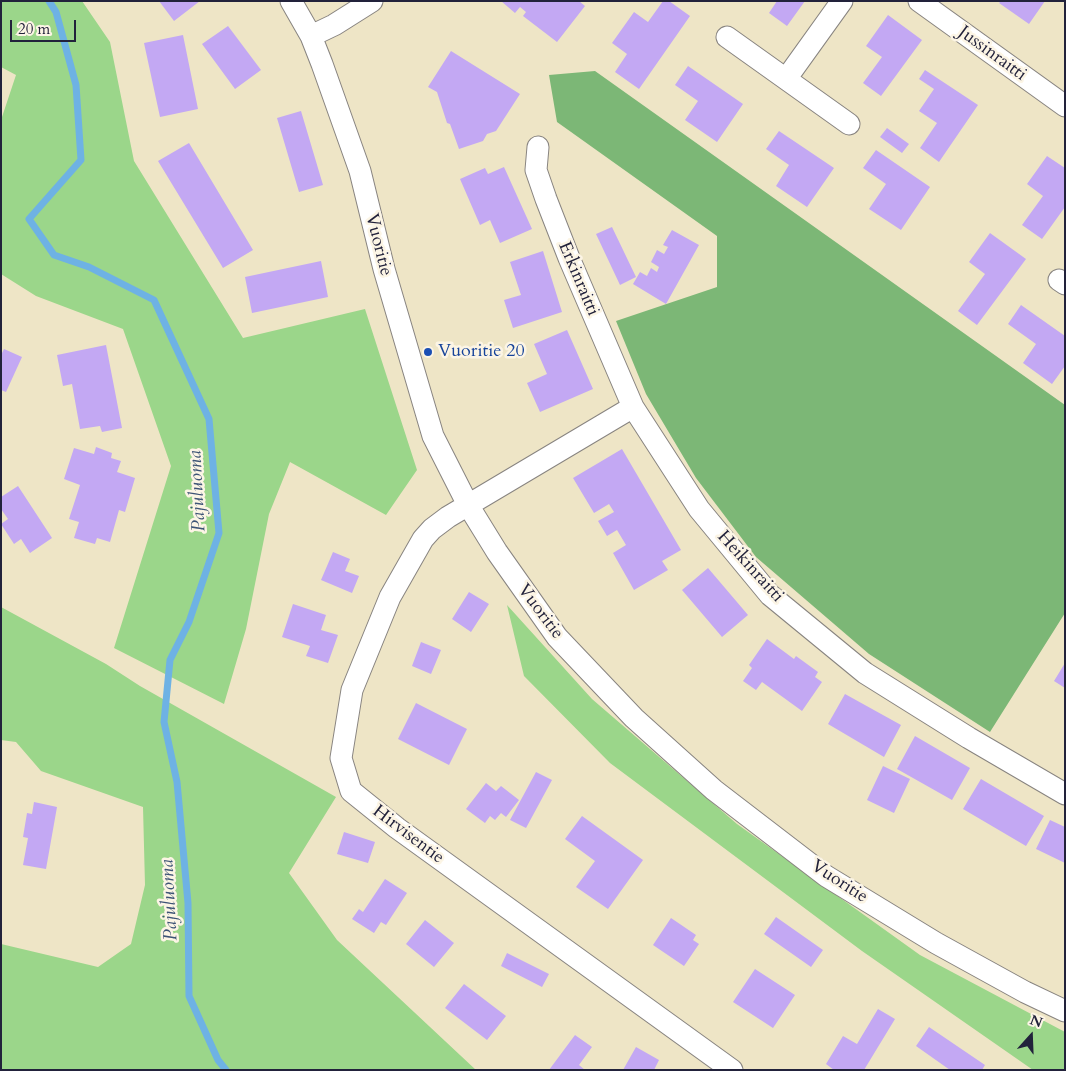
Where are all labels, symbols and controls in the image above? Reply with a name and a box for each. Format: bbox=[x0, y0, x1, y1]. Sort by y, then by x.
scale bar bbox=[12, 10, 79, 42]
text: 20 m bbox=[18, 19, 50, 39]
street label: Jussinraitti bbox=[954, 22, 1030, 86]
street label: Vuoritie bbox=[360, 212, 396, 278]
street label: Erkinraitti bbox=[553, 239, 603, 319]
place label: Vuoritie 20 bbox=[438, 341, 525, 363]
marker: Vuoritie 20 bbox=[422, 346, 434, 358]
water label: Pajuluoma bbox=[184, 450, 212, 532]
street label: Heikinraitti bbox=[712, 527, 788, 607]
street label: Vuoritie bbox=[512, 580, 568, 644]
street label: Hirvisentie bbox=[368, 801, 448, 869]
street label: Vuoritie bbox=[807, 856, 871, 908]
water label: Pajuluoma bbox=[156, 859, 184, 941]
text: N bbox=[1027, 1010, 1045, 1032]
north arrow bbox=[1006, 1011, 1056, 1061]

